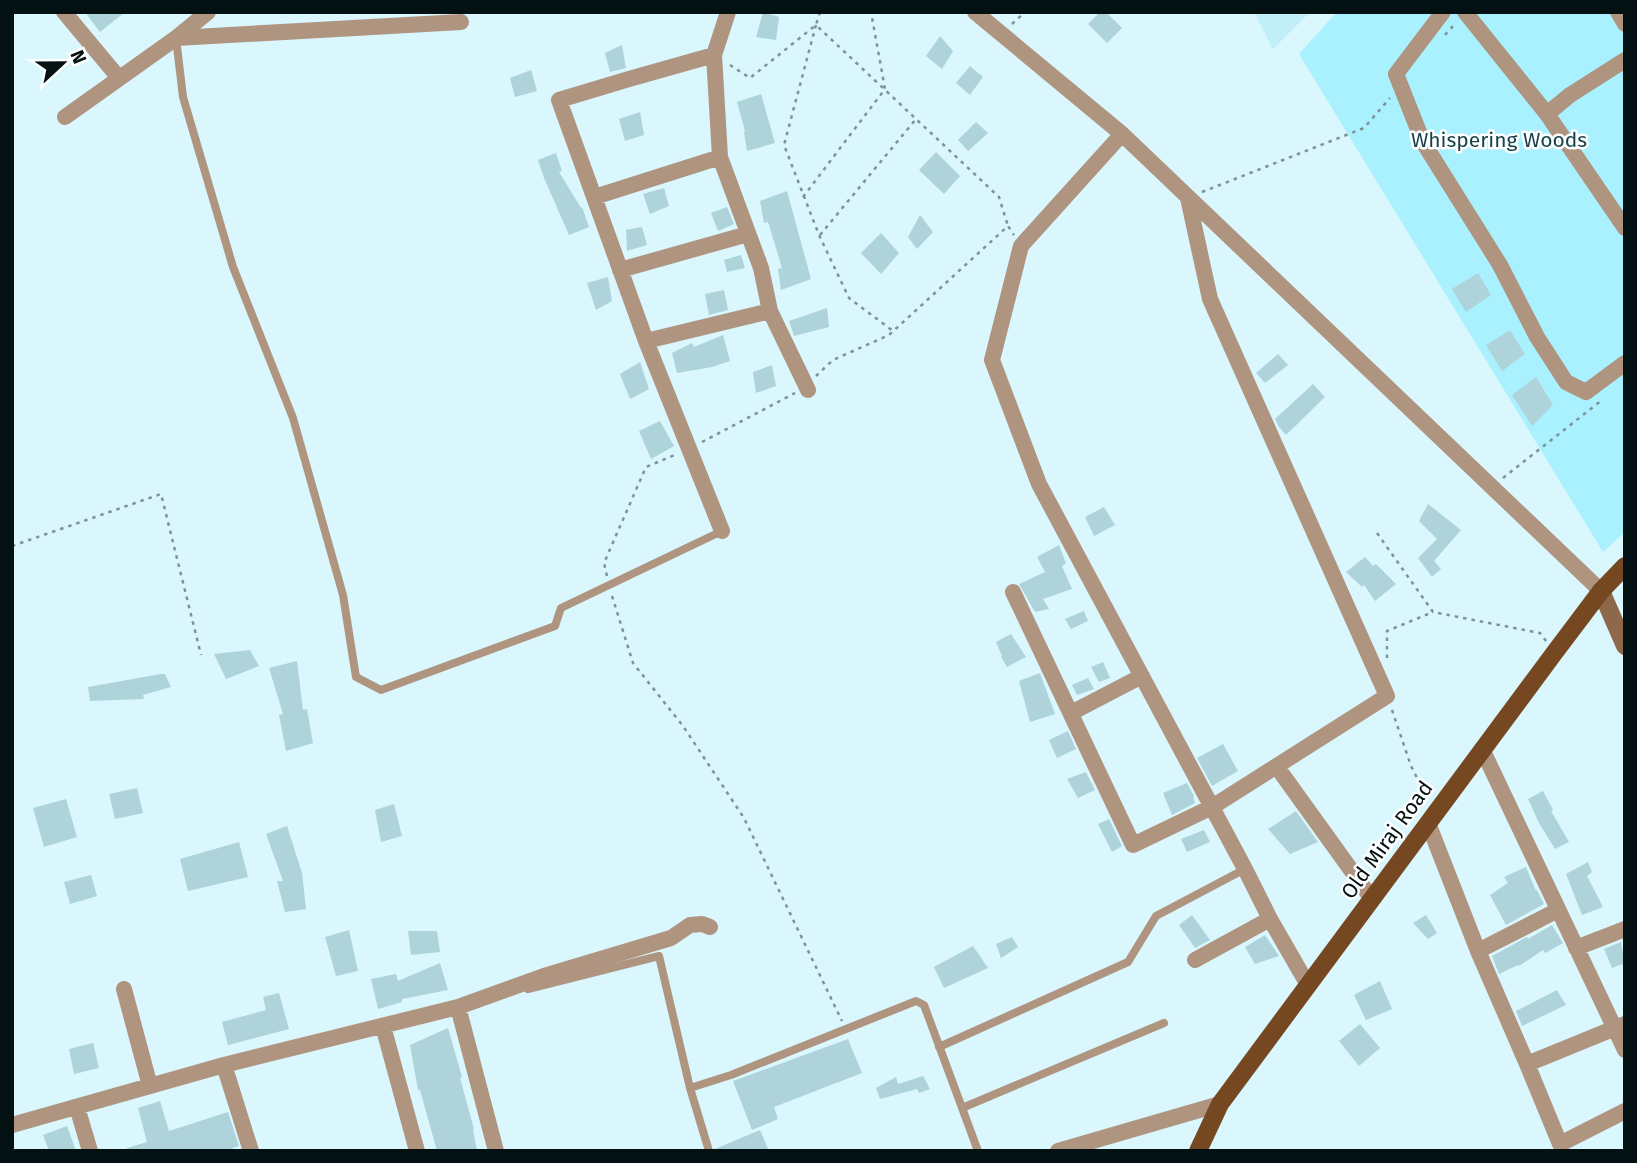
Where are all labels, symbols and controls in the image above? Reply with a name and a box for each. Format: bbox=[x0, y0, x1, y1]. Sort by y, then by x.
north arrow bbox=[28, 28, 98, 98]
text: N bbox=[65, 47, 91, 67]
park label: Whispering Woods bbox=[1411, 127, 1587, 153]
street label: Old Miraj Road bbox=[1336, 776, 1438, 904]

